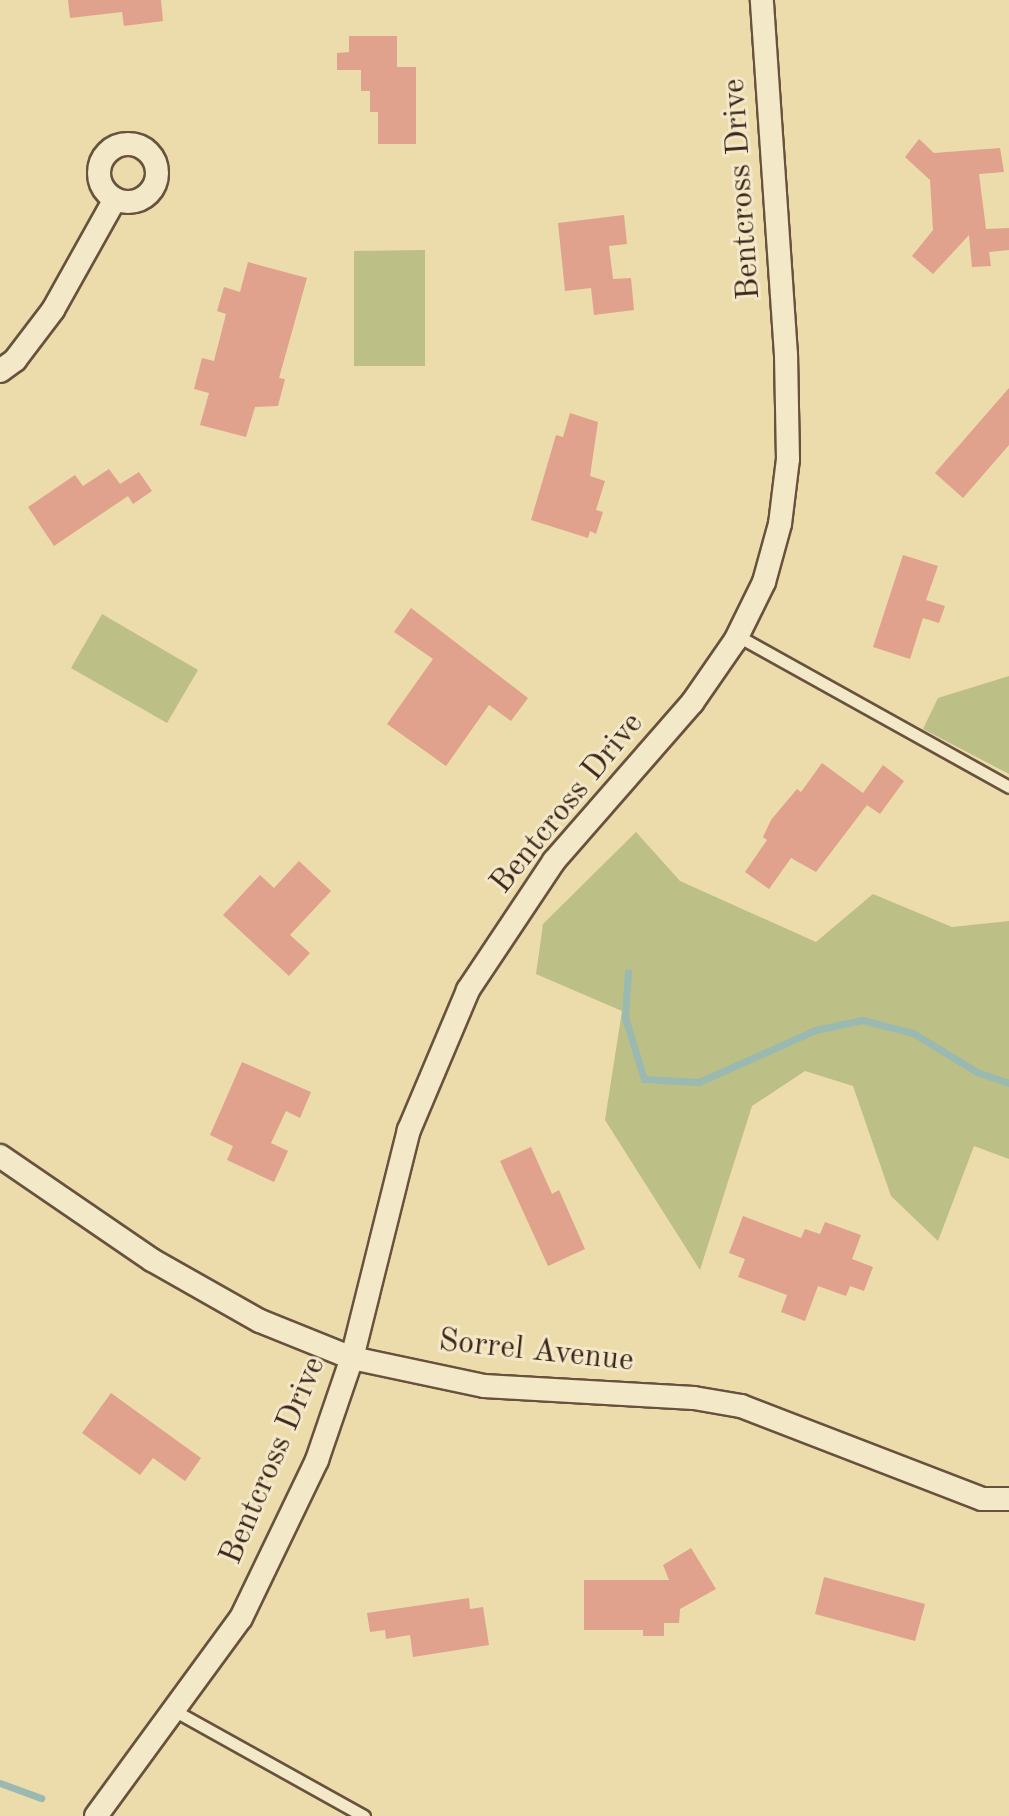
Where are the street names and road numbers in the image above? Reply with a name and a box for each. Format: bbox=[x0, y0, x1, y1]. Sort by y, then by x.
street label: Bentcross Drive bbox=[716, 77, 770, 301]
street label: Bentcross Drive bbox=[483, 706, 653, 902]
street label: Sorrel Avenue bbox=[437, 1323, 635, 1381]
street label: Bentcross Drive bbox=[213, 1351, 335, 1571]

